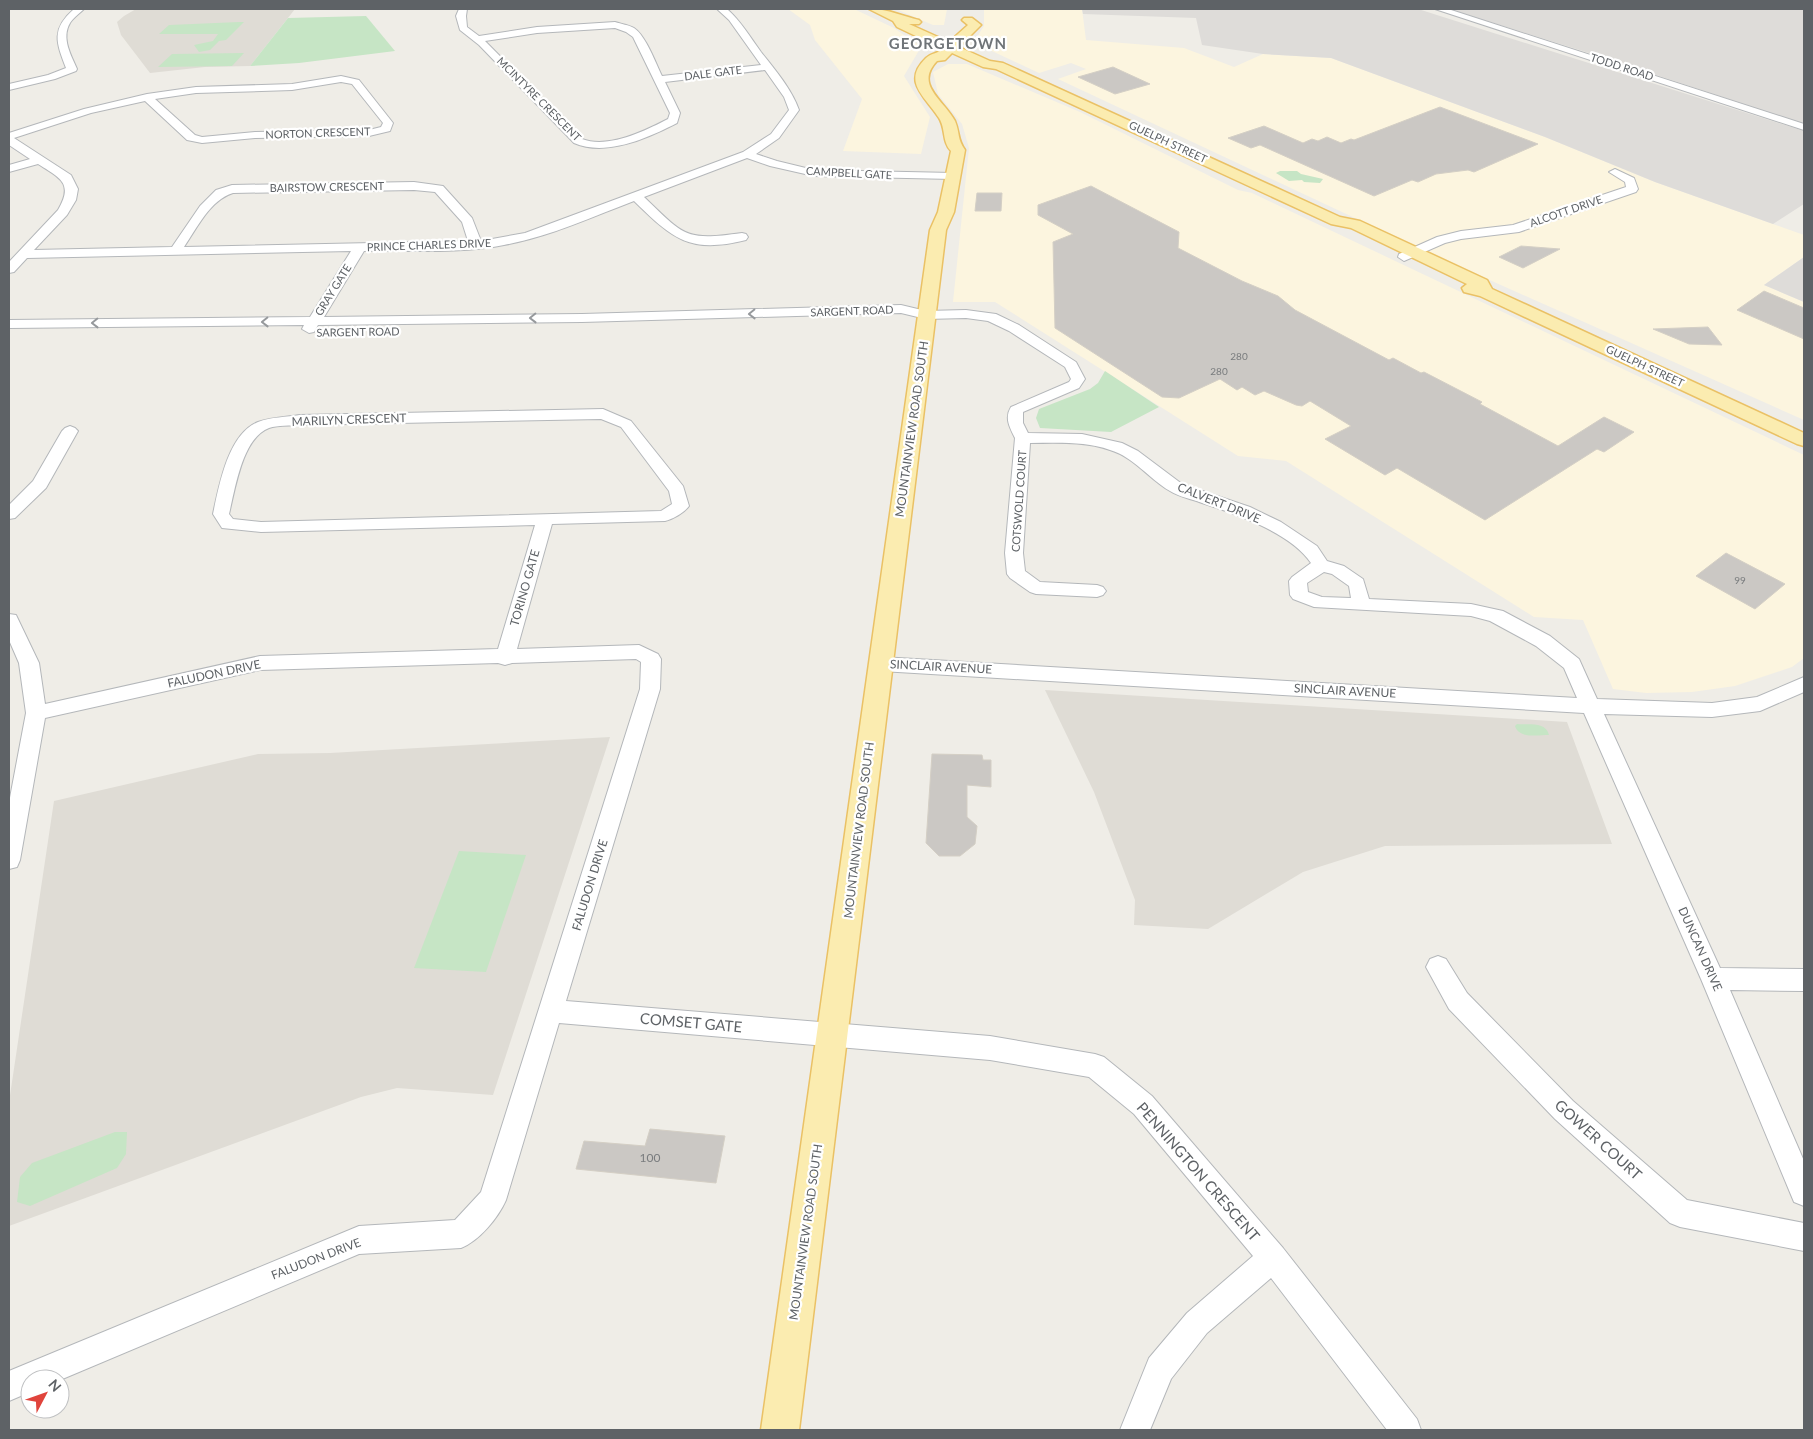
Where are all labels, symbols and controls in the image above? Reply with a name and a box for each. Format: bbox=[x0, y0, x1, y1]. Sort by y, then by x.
district label: GEORGETOWN bbox=[889, 34, 1007, 52]
street label: TODD ROAD bbox=[1589, 50, 1655, 83]
street label: MCINTYRE CRESCENT bbox=[495, 54, 584, 144]
street label: DALE GATE bbox=[683, 63, 742, 82]
street label: GUELPH STREET bbox=[1127, 118, 1210, 166]
street label: NORTON CRESCENT bbox=[265, 124, 371, 141]
street label: CAMPBELL GATE bbox=[806, 164, 892, 181]
street label: BAIRSTOW CRESCENT bbox=[270, 179, 385, 194]
street label: ALCOTT DRIVE bbox=[1528, 192, 1604, 229]
street label: PRINCE CHARLES DRIVE bbox=[367, 236, 491, 253]
street label: GRAY GATE bbox=[312, 262, 354, 318]
street label: SARGENT ROAD bbox=[810, 303, 894, 318]
one-way arrow bbox=[748, 309, 756, 319]
one-way arrow bbox=[529, 313, 536, 323]
one-way arrow bbox=[261, 316, 269, 327]
one-way arrow bbox=[90, 318, 98, 328]
street label: SARGENT ROAD bbox=[316, 324, 400, 339]
street label: MOUNTAINVIEW ROAD SOUTH bbox=[892, 340, 931, 518]
street label: GUELPH STREET bbox=[1604, 342, 1687, 390]
house number: 280 bbox=[1230, 350, 1248, 362]
house number: 280 bbox=[1210, 365, 1228, 377]
street label: MARILYN CRESCENT bbox=[291, 410, 407, 429]
street label: COTSWOLD COURT bbox=[1008, 449, 1029, 552]
street label: CALVERT DRIVE bbox=[1175, 479, 1263, 526]
street label: TORINO GATE bbox=[506, 548, 543, 628]
house number: 99 bbox=[1734, 574, 1746, 586]
street label: FALUDON DRIVE bbox=[166, 656, 262, 691]
street label: SINCLAIR AVENUE bbox=[890, 656, 993, 677]
street label: SINCLAIR AVENUE bbox=[1294, 680, 1397, 701]
street label: MOUNTAINVIEW ROAD SOUTH bbox=[840, 741, 877, 919]
street label: FALUDON DRIVE bbox=[568, 837, 611, 932]
street label: DUNCAN DRIVE bbox=[1675, 904, 1726, 993]
street label: COMSET GATE bbox=[639, 1009, 743, 1035]
street label: GOWER COURT bbox=[1551, 1095, 1646, 1183]
street label: PENNINGTON CRESCENT bbox=[1134, 1098, 1264, 1245]
street label: MOUNTAINVIEW ROAD SOUTH bbox=[786, 1143, 825, 1321]
house number: 100 bbox=[640, 1150, 660, 1165]
street label: FALUDON DRIVE bbox=[269, 1235, 363, 1283]
north arrow bbox=[20, 1369, 70, 1419]
text: N bbox=[45, 1375, 65, 1395]

